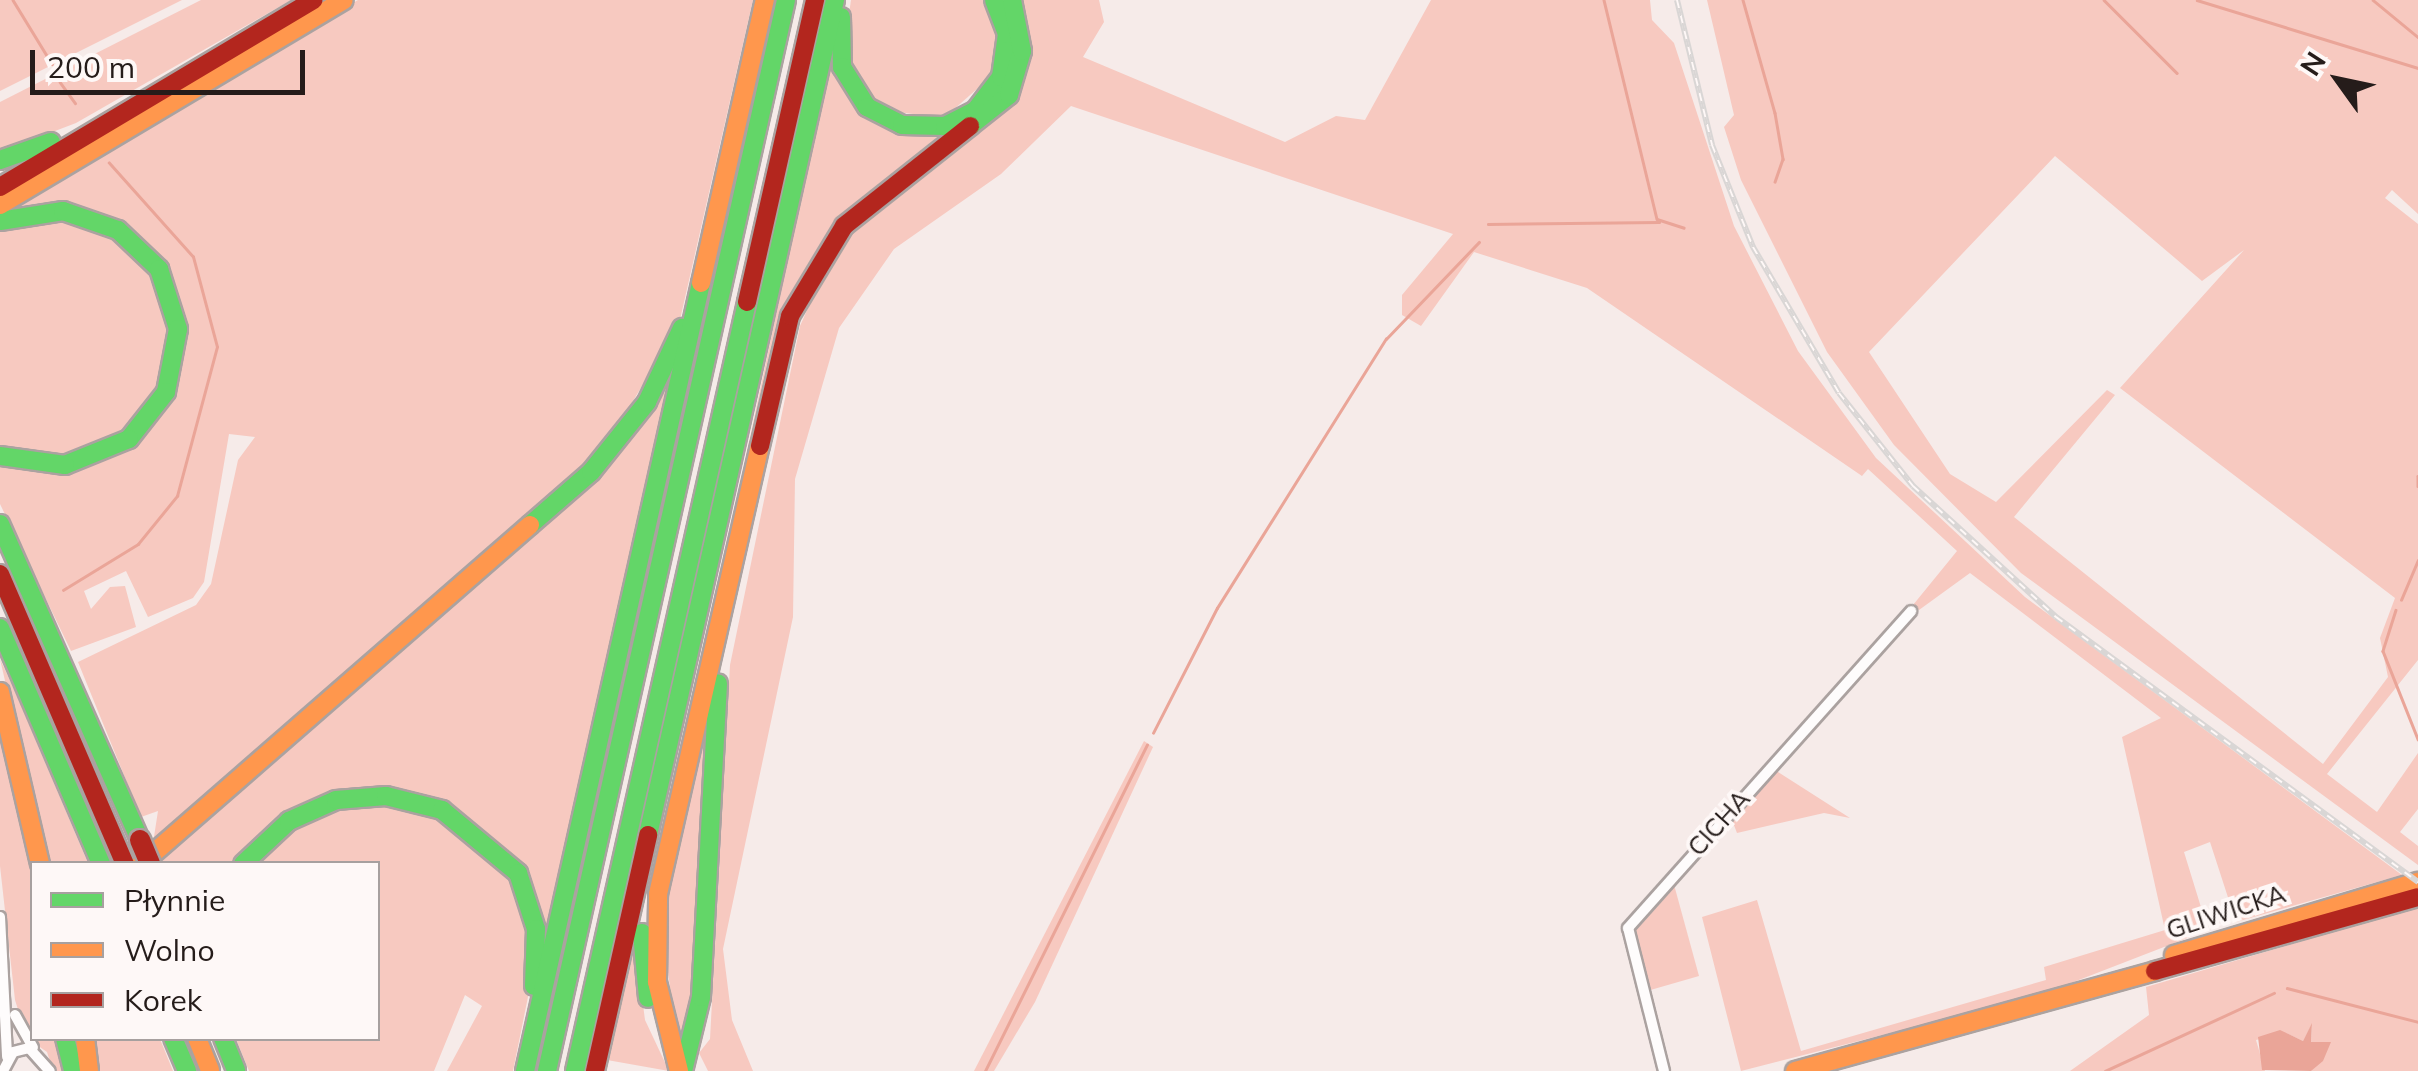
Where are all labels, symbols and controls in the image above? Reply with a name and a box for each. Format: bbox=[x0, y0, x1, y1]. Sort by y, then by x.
scale bar bbox=[35, 30, 310, 92]
north arrow bbox=[2288, 30, 2388, 130]
text: N bbox=[2292, 45, 2333, 82]
text: 200 m bbox=[47, 48, 135, 86]
street label: CICHA bbox=[1682, 784, 1756, 862]
legend bbox=[30, 861, 380, 1041]
street label: GLIWICKA bbox=[2163, 879, 2289, 945]
text: Płynnie bbox=[124, 881, 225, 919]
text: Wolno bbox=[124, 931, 215, 969]
text: Korek bbox=[124, 981, 202, 1019]

